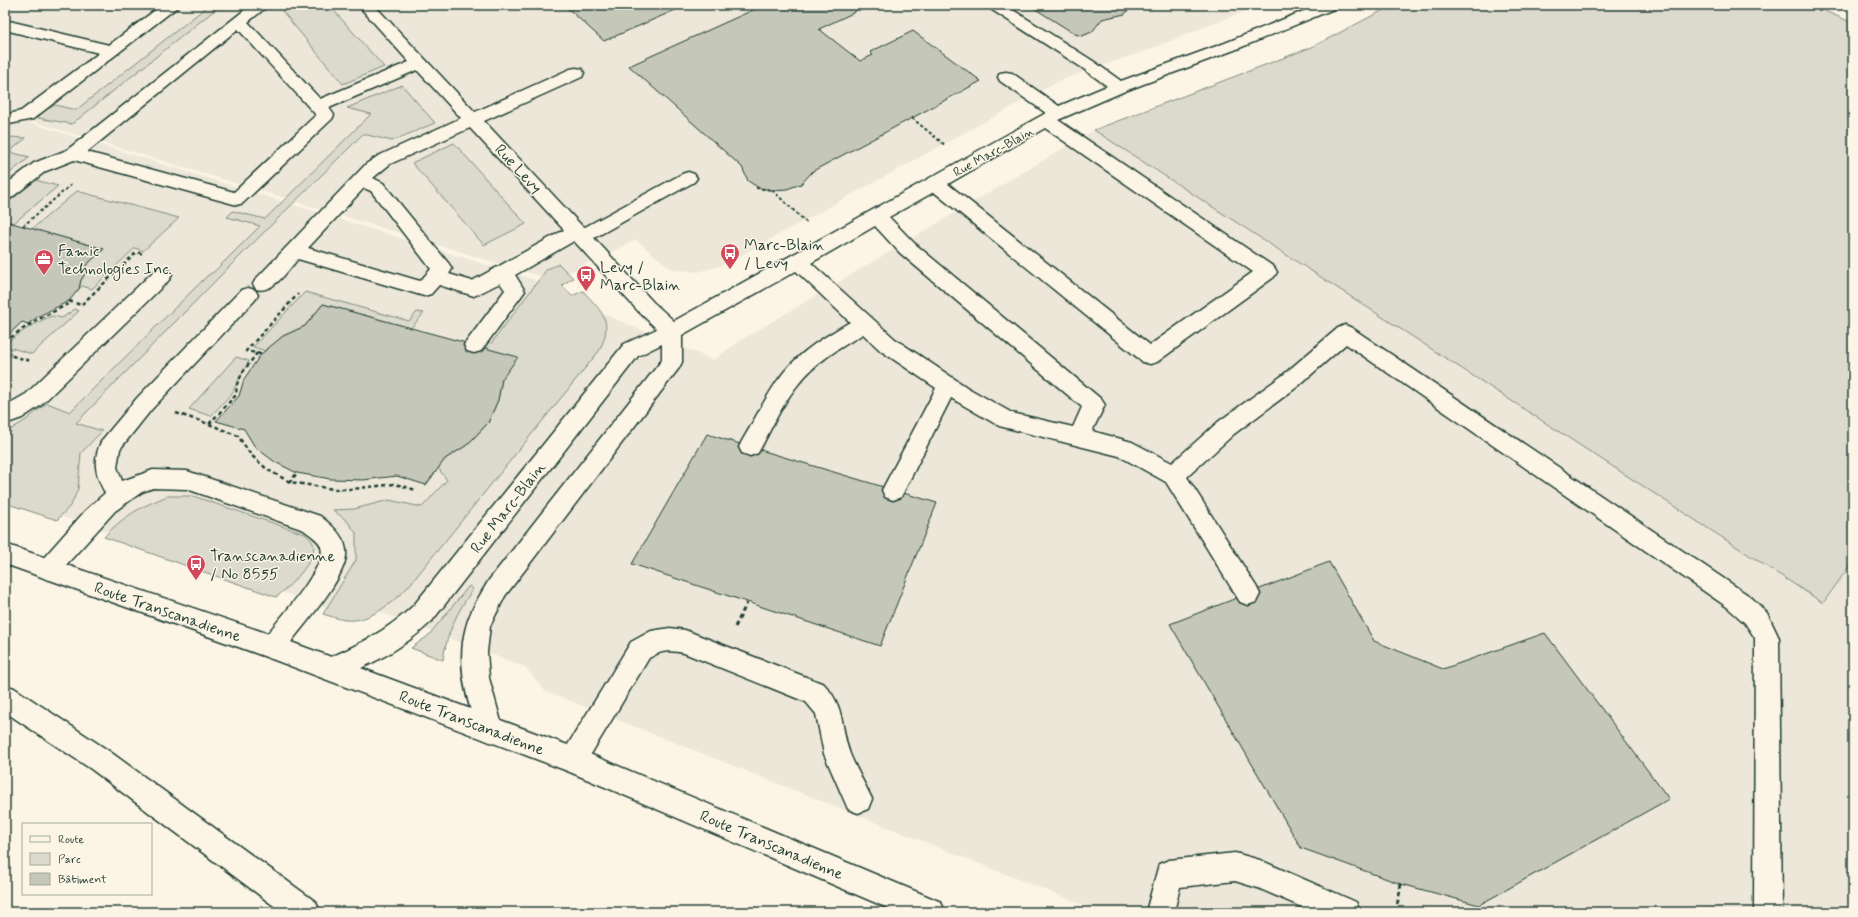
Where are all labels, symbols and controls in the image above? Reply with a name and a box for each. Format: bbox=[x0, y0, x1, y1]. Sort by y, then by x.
street label: Rue Marc-Blain bbox=[950, 123, 1037, 181]
street label: Rue Levy bbox=[490, 140, 546, 198]
place label: Marc-Blain / Levy bbox=[744, 235, 825, 274]
place label: Famic Technologies Inc. bbox=[58, 241, 172, 281]
bus stop icon: Marc-Blain / Levy bbox=[719, 242, 741, 270]
office icon: Famic Technologies Inc. bbox=[33, 248, 55, 276]
place label: Levy / Marc-Blain bbox=[600, 257, 681, 296]
bus stop icon: Levy / Marc-Blain bbox=[575, 264, 597, 292]
street label: Rue Marc-Blain bbox=[466, 458, 551, 558]
place label: Transcanadienne / No 8555 bbox=[210, 546, 336, 585]
bus stop icon: Transcanadienne / No 8555 bbox=[185, 553, 207, 581]
street label: Route Transcanadienne bbox=[91, 577, 244, 648]
street label: Route Transcanadienne bbox=[396, 686, 548, 761]
street label: Route Transcanadienne bbox=[696, 806, 847, 885]
legend bbox=[22, 823, 152, 895]
text: Route bbox=[58, 832, 84, 848]
text: Parc bbox=[58, 852, 81, 868]
text: Bâtiment bbox=[58, 872, 107, 888]

